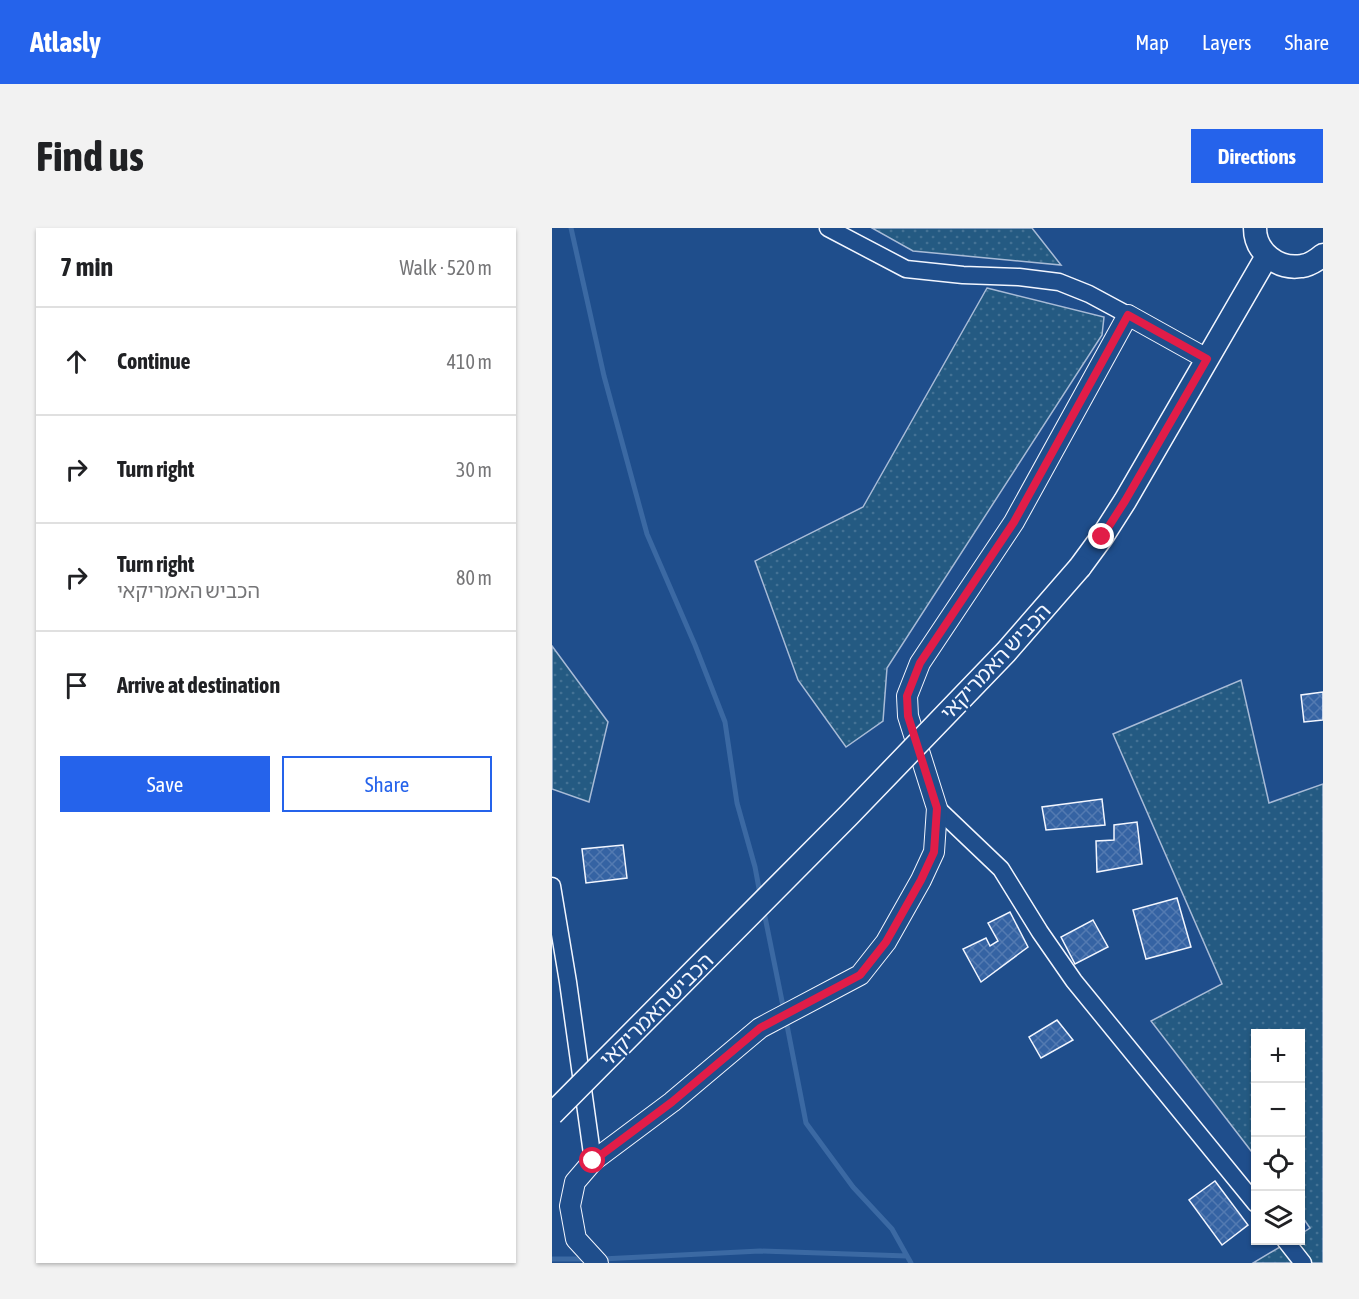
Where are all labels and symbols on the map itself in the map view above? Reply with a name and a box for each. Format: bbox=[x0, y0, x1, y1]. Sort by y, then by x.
route end bbox=[1088, 523, 1114, 549]
street label: הכביש האמריקאי bbox=[935, 598, 1055, 724]
street label: הכביש האמריקאי bbox=[594, 947, 718, 1071]
route start bbox=[579, 1147, 605, 1173]

